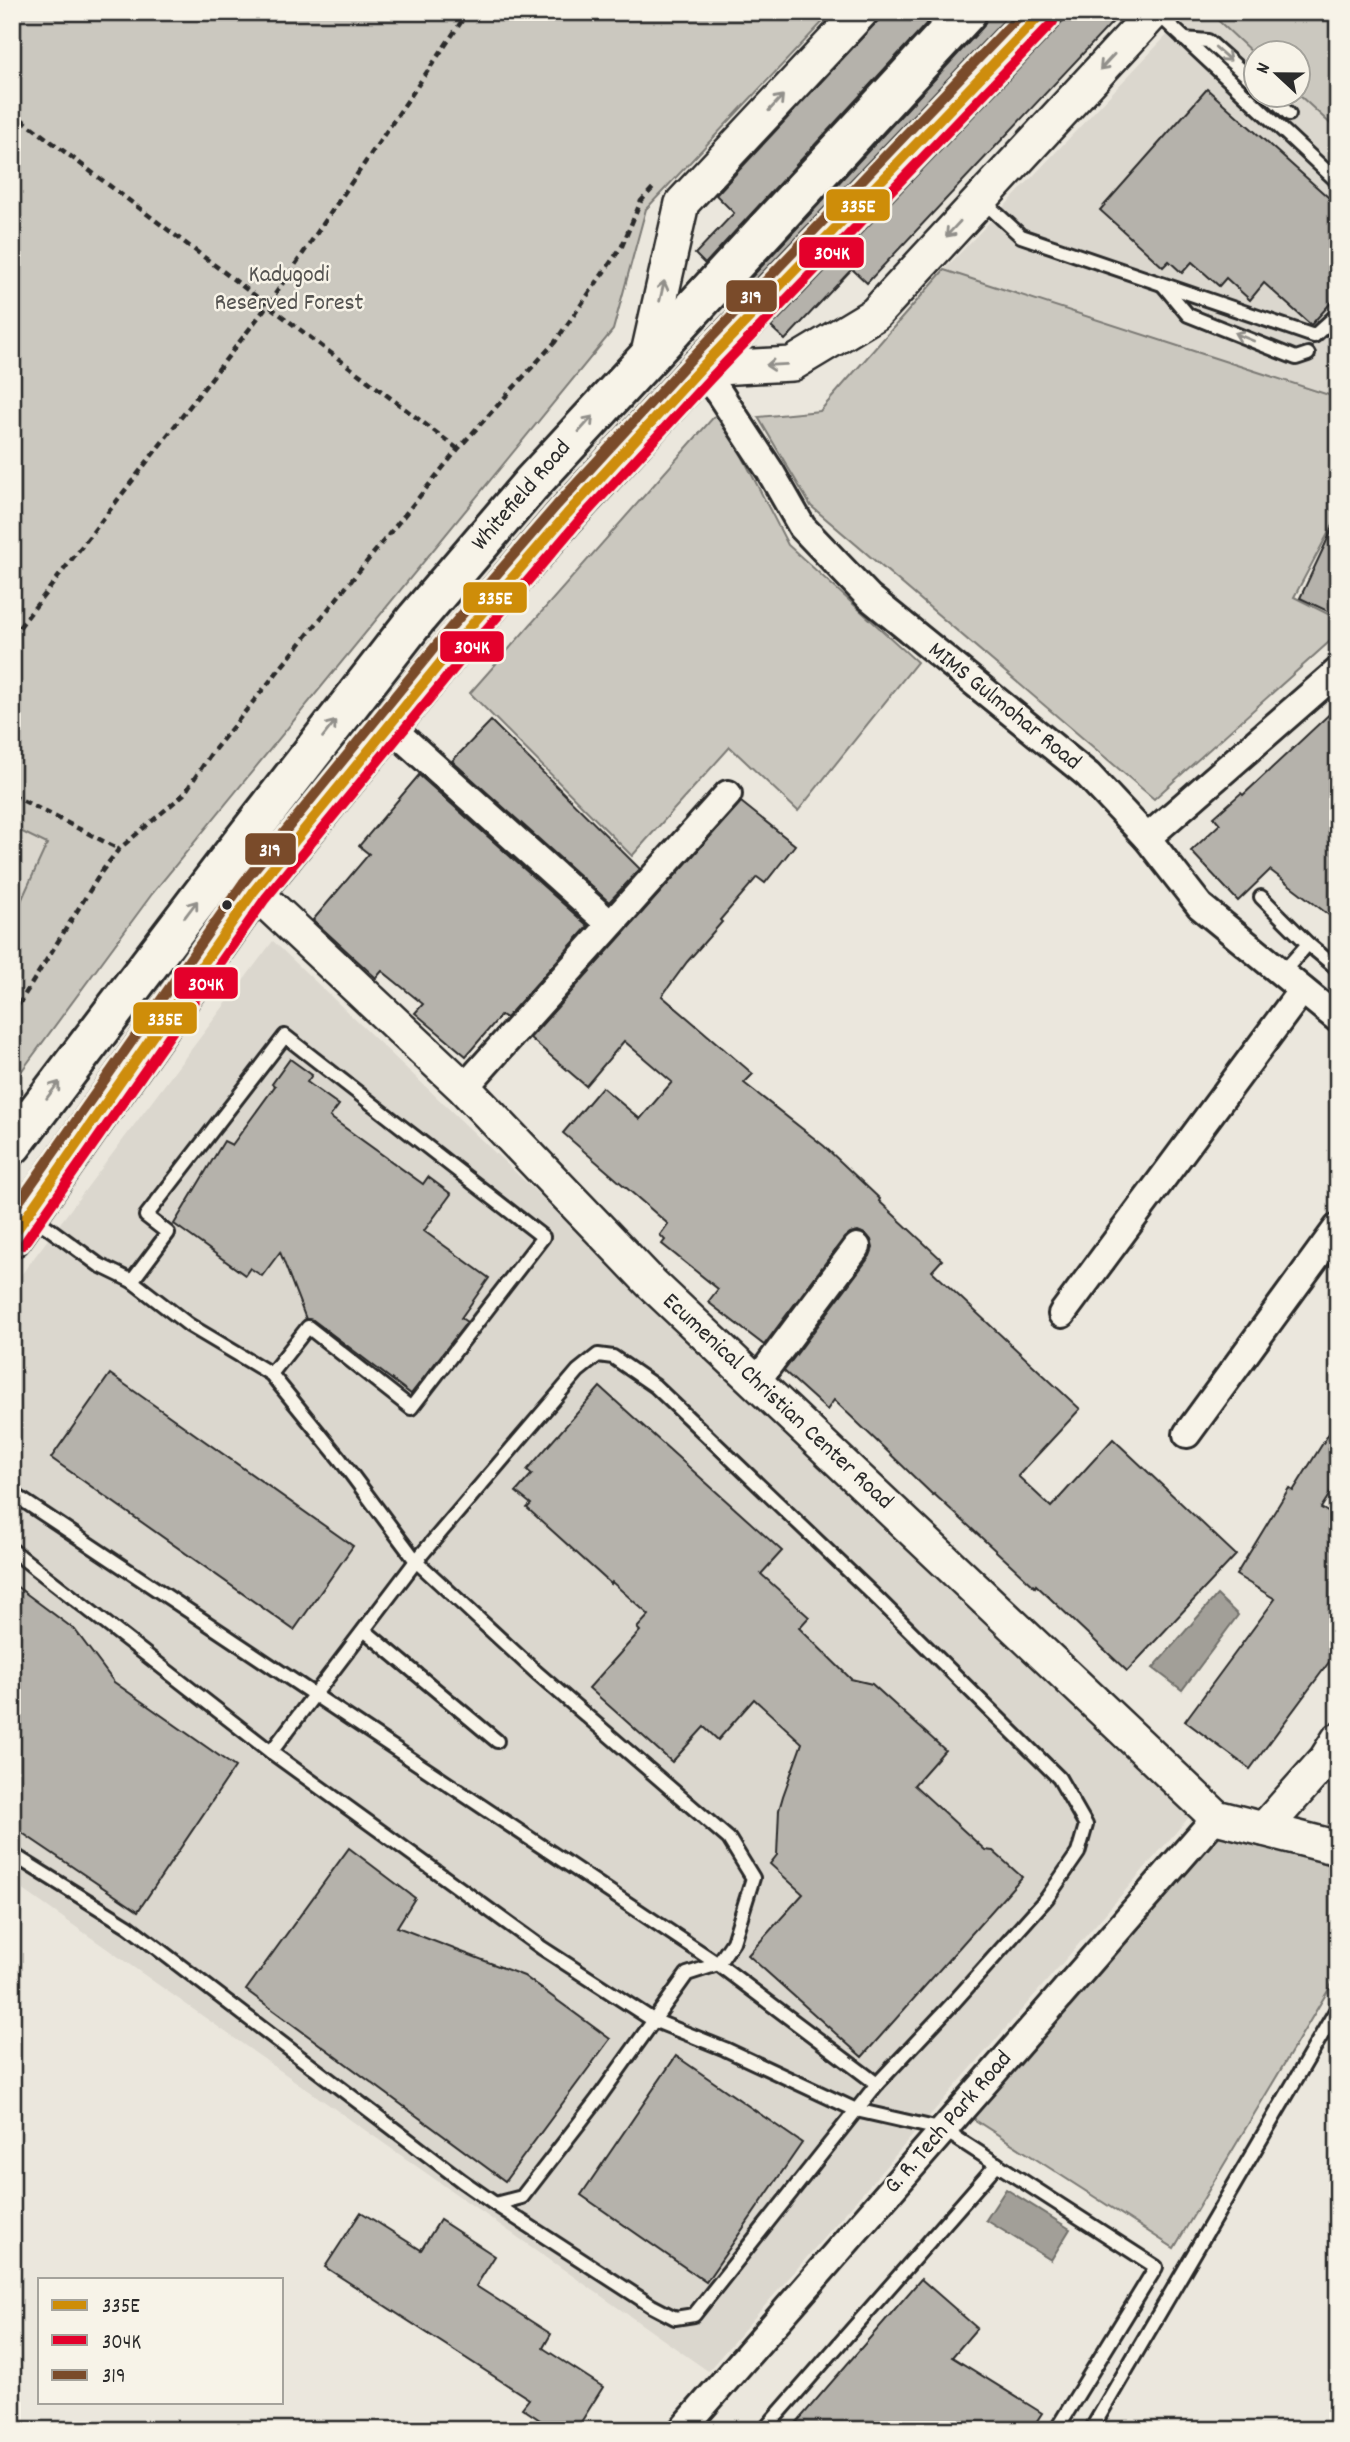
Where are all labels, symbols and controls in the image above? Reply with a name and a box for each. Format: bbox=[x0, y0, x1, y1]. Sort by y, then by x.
north arrow bbox=[1242, 38, 1312, 108]
one-way arrow bbox=[1214, 46, 1232, 62]
one-way arrow bbox=[1099, 53, 1116, 70]
text: N bbox=[1250, 60, 1279, 78]
one-way arrow bbox=[767, 95, 784, 112]
line badge: 335E bbox=[825, 188, 891, 222]
text: 335E bbox=[841, 195, 876, 222]
one-way arrow bbox=[944, 220, 961, 237]
line badge: 304K bbox=[798, 236, 865, 269]
text: 304K bbox=[814, 242, 850, 269]
park label: Kadugodi Reserved Forest bbox=[215, 259, 364, 321]
line badge: 319 bbox=[725, 279, 778, 313]
one-way arrow bbox=[656, 280, 669, 303]
text: 319 bbox=[740, 286, 762, 313]
one-way arrow bbox=[1234, 330, 1255, 343]
one-way arrow bbox=[766, 359, 788, 372]
one-way arrow bbox=[578, 416, 595, 433]
street label: Whitefield Road bbox=[464, 433, 580, 559]
line badge: 335E bbox=[462, 581, 528, 614]
text: 335E bbox=[478, 587, 513, 614]
line badge: 304K bbox=[439, 630, 505, 663]
street label: MIMS Gulmohar Road bbox=[920, 634, 1088, 780]
text: 304K bbox=[454, 636, 490, 663]
one-way arrow bbox=[322, 720, 337, 738]
line badge: 319 bbox=[244, 832, 297, 866]
text: 319 bbox=[259, 839, 281, 866]
unlabelled marker bbox=[220, 898, 234, 912]
one-way arrow bbox=[183, 900, 198, 919]
line badge: 304K bbox=[173, 966, 239, 1000]
text: 304K bbox=[188, 973, 224, 1000]
line badge: 335E bbox=[132, 1001, 198, 1035]
text: 335E bbox=[148, 1008, 183, 1035]
one-way arrow bbox=[46, 1082, 61, 1100]
street label: Ecumenical Christian Center Road bbox=[654, 1286, 900, 1518]
street label: G. R. Tech Park Road bbox=[877, 2044, 1021, 2202]
legend bbox=[38, 2278, 284, 2404]
text: 335E bbox=[102, 2293, 140, 2323]
text: 304K bbox=[102, 2329, 141, 2359]
text: 319 bbox=[102, 2363, 126, 2393]

